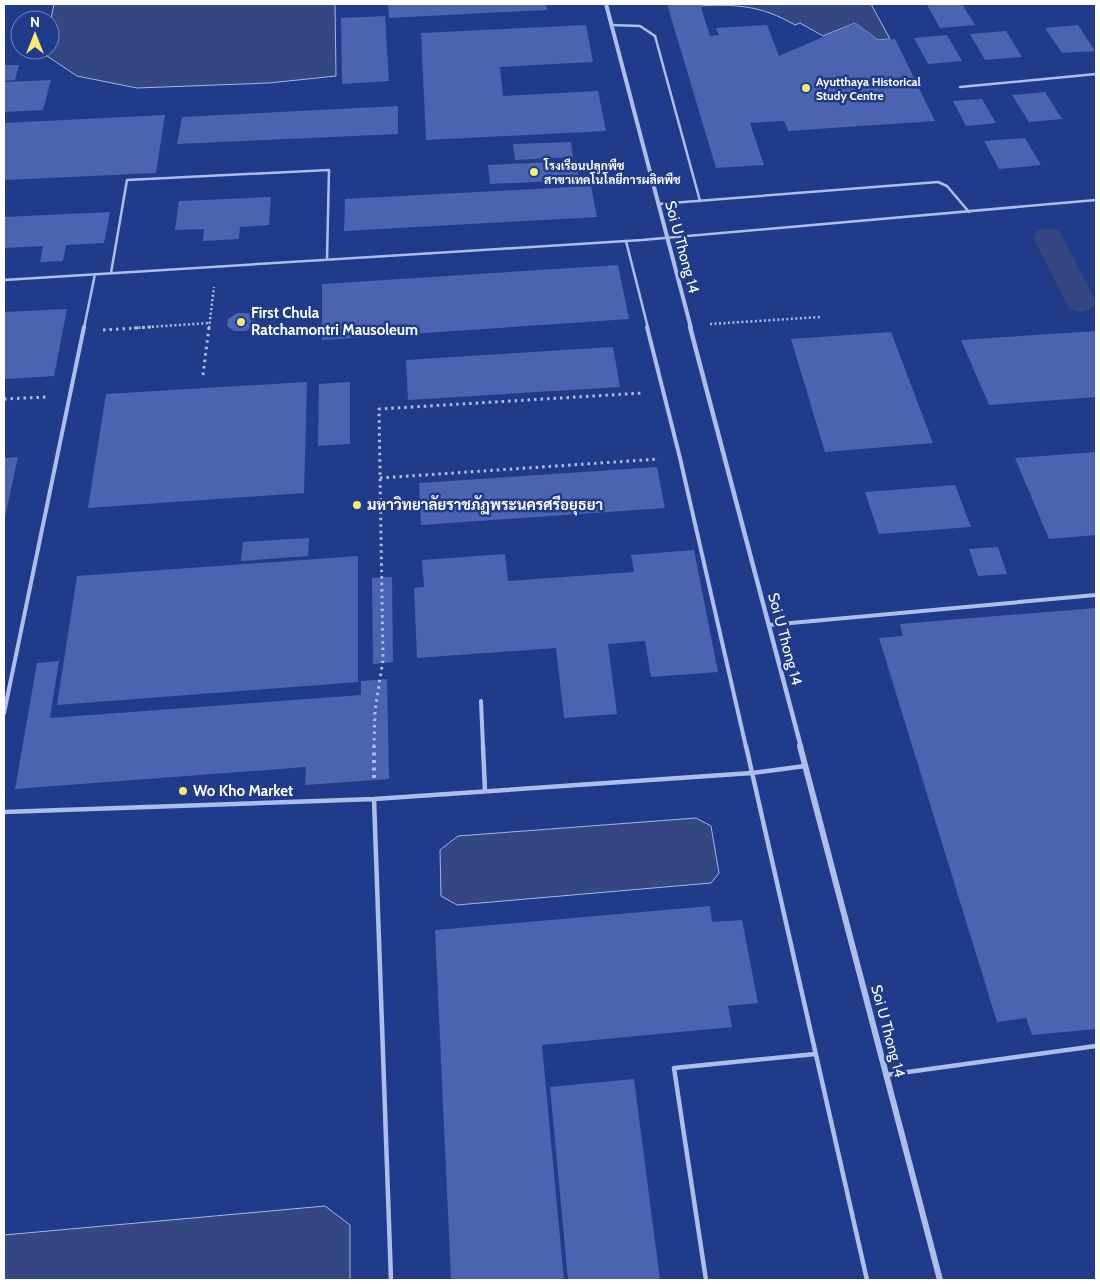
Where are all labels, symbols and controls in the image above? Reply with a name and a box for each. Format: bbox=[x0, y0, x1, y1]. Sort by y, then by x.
north arrow bbox=[10, 10, 60, 60]
text: N bbox=[30, 13, 40, 31]
place label: Ayutthaya Historical Study Centre bbox=[816, 74, 921, 103]
marker: Ayutthaya Historical Study Centre bbox=[800, 82, 812, 94]
place label: โรงเรือนปลูกพืช สาขาเทคโนโลยีการผลิตพืช bbox=[543, 158, 681, 187]
marker: โรงเรือนปลูกพืช สาขาเทคโนโลยีการผลิตพืช bbox=[528, 166, 540, 178]
street label: Soi U Thong 14 bbox=[661, 199, 703, 295]
place label: First Chula Ratchamontri Mausoleum bbox=[251, 304, 418, 339]
marker: First Chula Ratchamontri Mausoleum bbox=[235, 316, 247, 328]
place label: มหาวิทยาลัยราชภัฏพระนครศรีอยุธยา bbox=[367, 495, 603, 516]
marker: มหาวิทยาลัยราชภัฏพระนครศรีอยุธยา bbox=[351, 499, 363, 511]
street label: Soi U Thong 14 bbox=[764, 591, 806, 687]
place label: Wo Kho Market bbox=[193, 782, 293, 800]
marker: Wo Kho Market bbox=[177, 785, 189, 797]
street label: Soi U Thong 14 bbox=[867, 983, 909, 1079]

